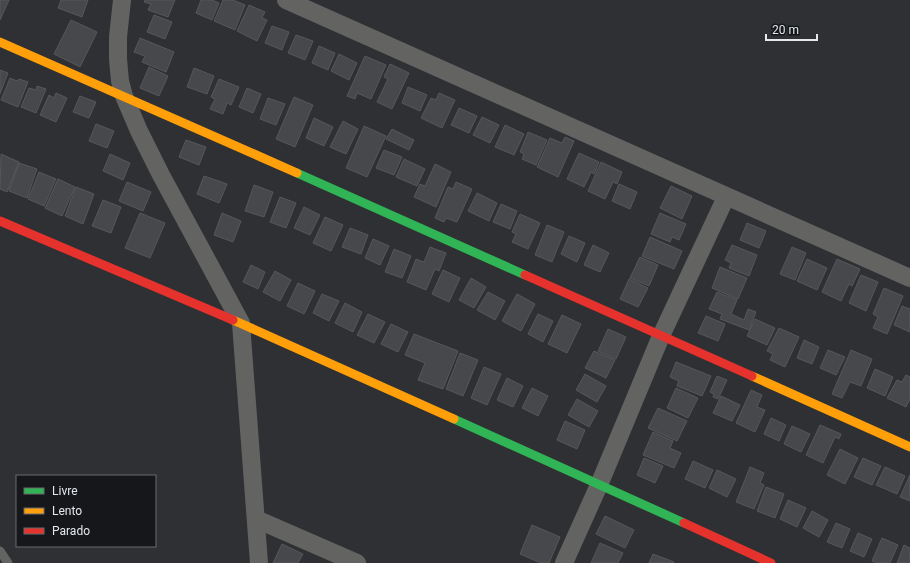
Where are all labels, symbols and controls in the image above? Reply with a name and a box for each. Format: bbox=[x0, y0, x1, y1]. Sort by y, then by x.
scale bar bbox=[766, 16, 817, 42]
text: 20 m bbox=[772, 23, 799, 37]
legend bbox=[16, 475, 156, 547]
text: Livre bbox=[52, 484, 78, 498]
text: Lento bbox=[52, 504, 82, 518]
text: Parado bbox=[52, 524, 90, 538]

